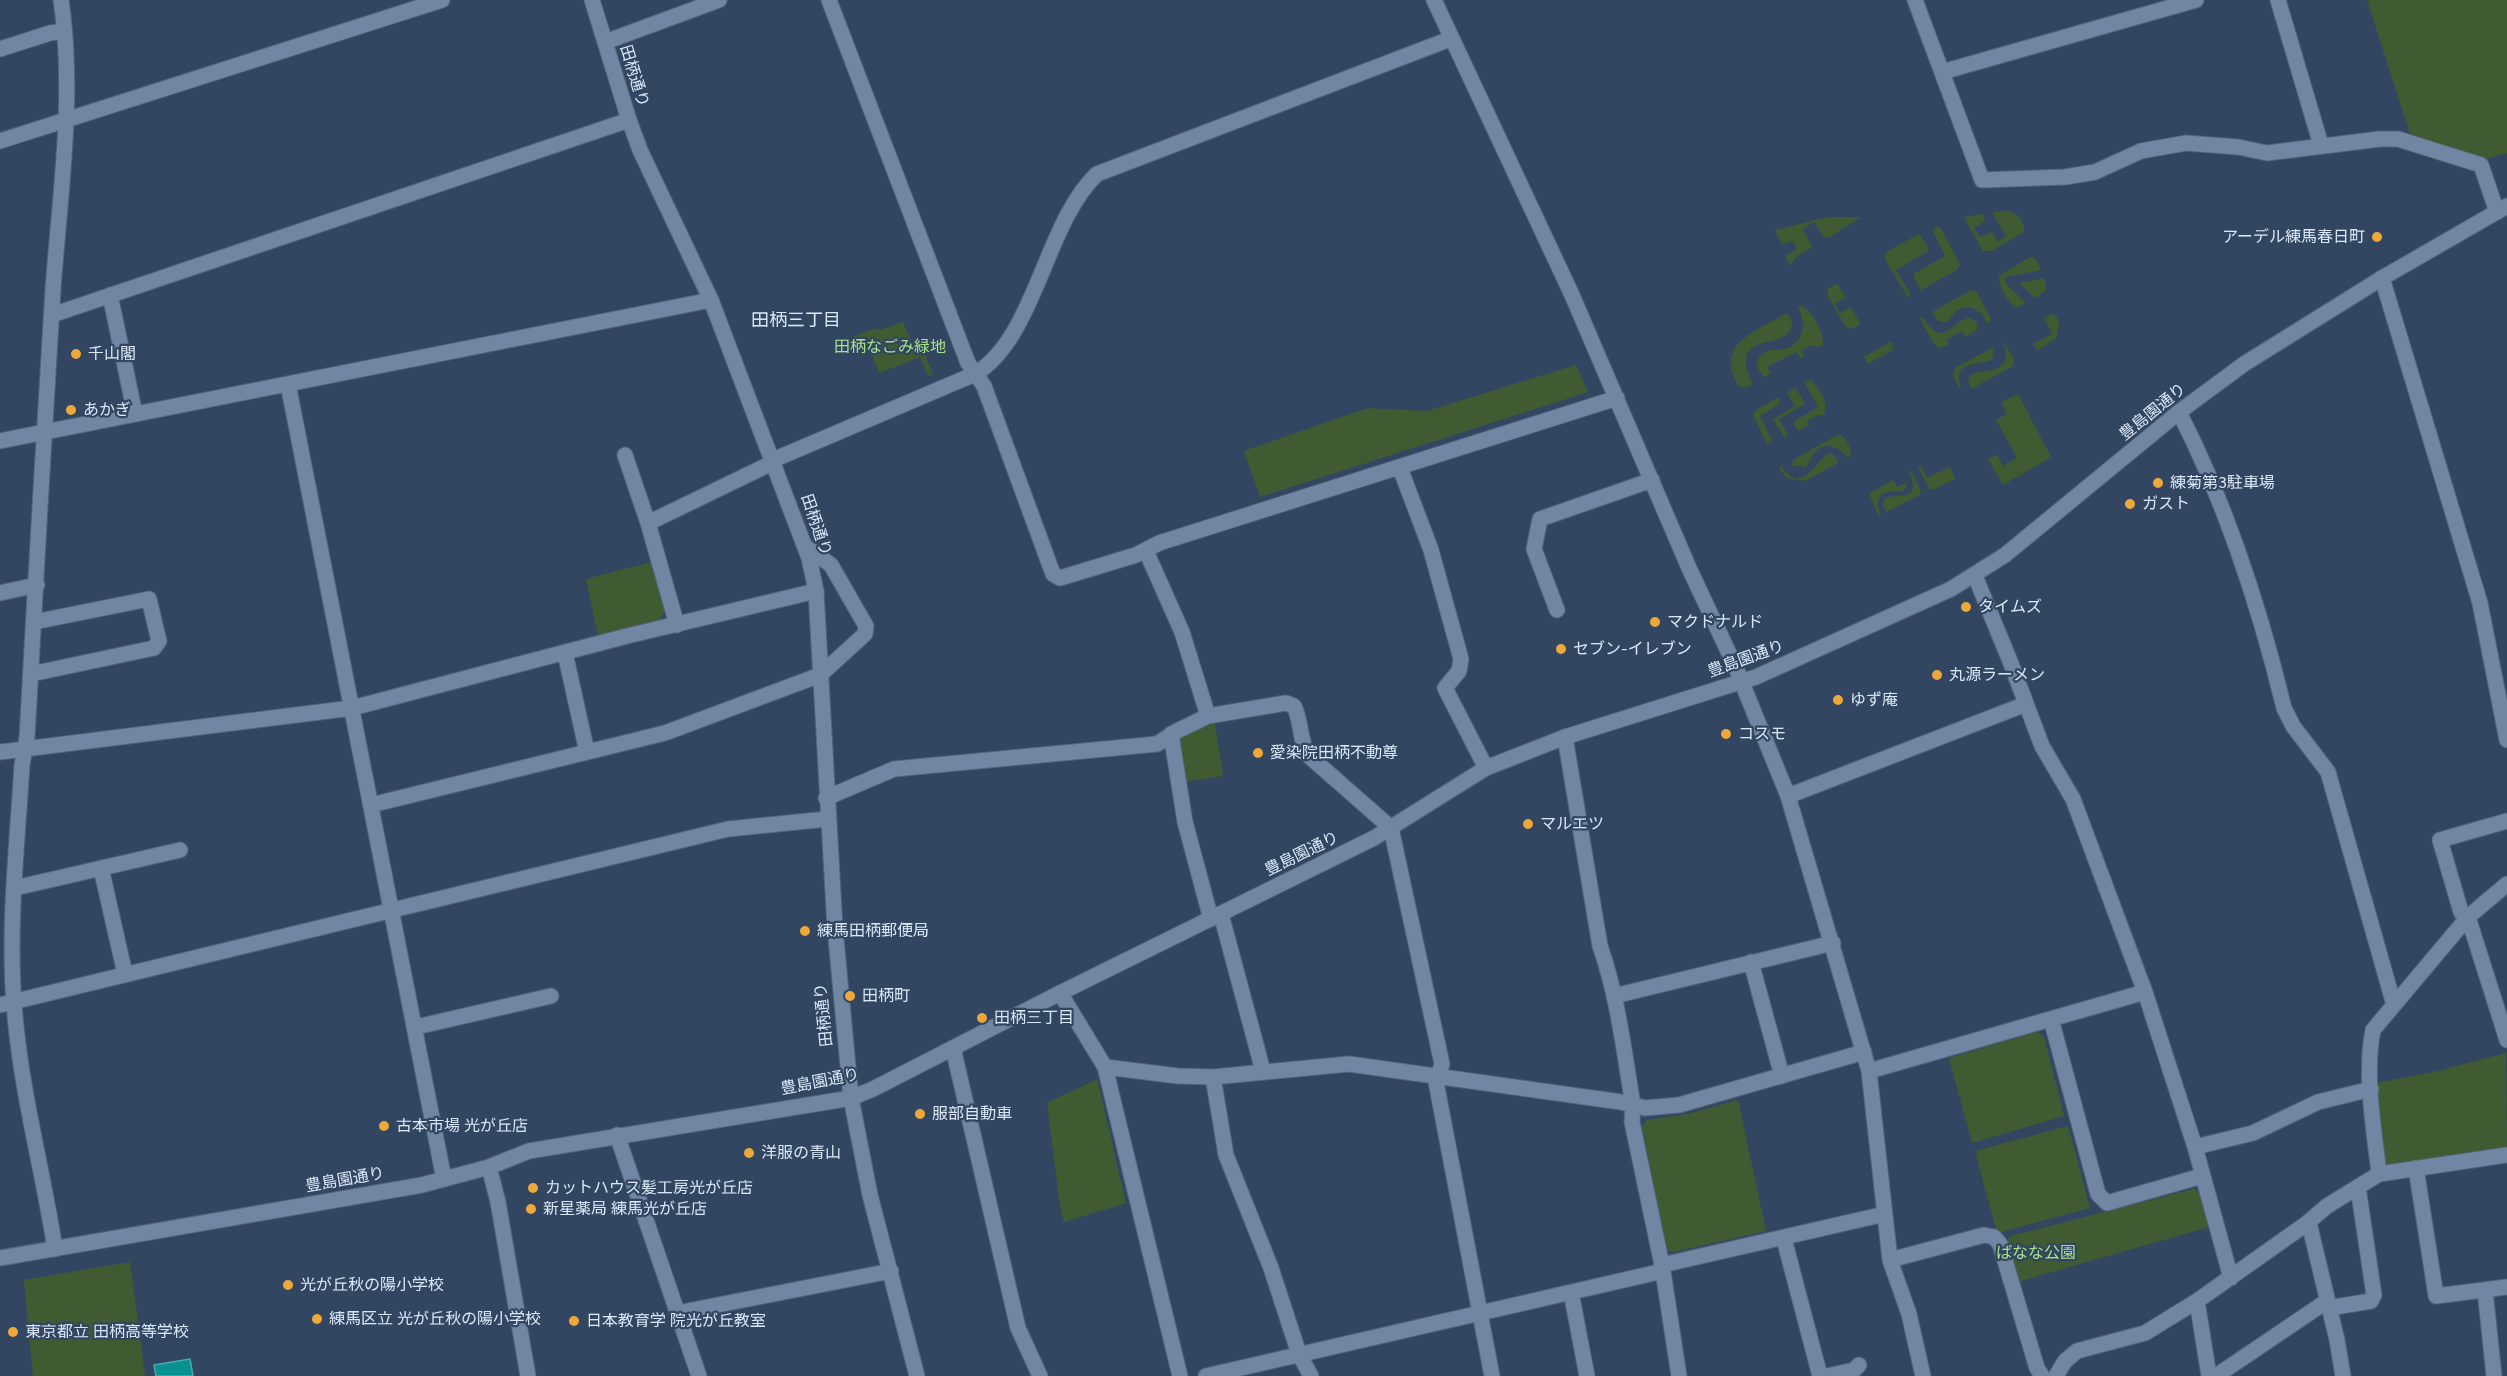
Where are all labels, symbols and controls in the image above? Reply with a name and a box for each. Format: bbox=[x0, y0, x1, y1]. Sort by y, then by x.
street label: 田柄通り bbox=[615, 43, 653, 109]
place label: アーデル練馬春日町 bbox=[2222, 227, 2365, 247]
marker: アーデル練馬春日町 bbox=[2370, 230, 2384, 244]
district label: 田柄三丁目 bbox=[751, 310, 841, 332]
park label: 田柄なごみ緑地 bbox=[834, 337, 946, 357]
place label: 千山閣 bbox=[88, 344, 136, 364]
marker: 千山閣 bbox=[69, 347, 83, 361]
street label: 豊島園通り bbox=[2116, 379, 2190, 445]
place label: あかぎ bbox=[83, 400, 131, 420]
marker: あかぎ bbox=[64, 403, 78, 417]
place label: 練菊第3駐車場 bbox=[2170, 473, 2275, 493]
marker: 練菊第3駐車場 bbox=[2151, 476, 2165, 490]
street label: 田柄通り bbox=[797, 492, 835, 558]
place label: ガスト bbox=[2142, 494, 2190, 514]
marker: ガスト bbox=[2123, 497, 2137, 511]
place label: タイムズ bbox=[1978, 597, 2042, 617]
marker: タイムズ bbox=[1959, 600, 1973, 614]
place label: マクドナルド bbox=[1667, 612, 1763, 632]
marker: マクドナルド bbox=[1648, 615, 1662, 629]
street label: 豊島園通り bbox=[1705, 636, 1787, 682]
place label: セブン-イレブン bbox=[1573, 639, 1692, 659]
marker: セブン-イレブン bbox=[1554, 642, 1568, 656]
place label: 丸源ラーメン bbox=[1949, 665, 2045, 685]
marker: 丸源ラーメン bbox=[1930, 668, 1944, 682]
place label: ゆず庵 bbox=[1850, 690, 1898, 710]
marker: ゆず庵 bbox=[1831, 693, 1845, 707]
place label: コスモ bbox=[1738, 724, 1786, 744]
marker: コスモ bbox=[1719, 727, 1733, 741]
place label: 愛染院田柄不動尊 bbox=[1270, 743, 1398, 763]
marker: 愛染院田柄不動尊 bbox=[1251, 746, 1265, 760]
place label: マルエツ bbox=[1540, 814, 1604, 834]
marker: マルエツ bbox=[1521, 817, 1535, 831]
street label: 豊島園通り bbox=[1262, 828, 1342, 880]
place label: 練馬田柄郵便局 bbox=[817, 921, 929, 941]
marker: 練馬田柄郵便局 bbox=[798, 924, 812, 938]
street label: 田柄通り bbox=[811, 982, 837, 1048]
place label: 田柄町 bbox=[862, 986, 910, 1006]
marker: 田柄町 bbox=[843, 989, 857, 1003]
place label: 田柄三丁目 bbox=[994, 1008, 1074, 1028]
marker: 田柄三丁目 bbox=[975, 1011, 989, 1025]
street label: 豊島園通り bbox=[779, 1065, 861, 1099]
place label: 服部自動車 bbox=[932, 1104, 1012, 1124]
marker: 服部自動車 bbox=[913, 1107, 927, 1121]
place label: 古本市場 光が丘店 bbox=[396, 1116, 528, 1136]
marker: 古本市場 光が丘店 bbox=[377, 1119, 391, 1133]
place label: 洋服の青山 bbox=[761, 1143, 841, 1163]
marker: 洋服の青山 bbox=[742, 1146, 756, 1160]
street label: 豊島園通り bbox=[304, 1164, 386, 1196]
place label: カットハウス髪工房光が丘店 bbox=[545, 1178, 753, 1198]
marker: カットハウス髪工房光が丘店 bbox=[526, 1181, 540, 1195]
place label: 新星薬局 練馬光が丘店 bbox=[543, 1199, 707, 1219]
marker: 新星薬局 練馬光が丘店 bbox=[524, 1202, 538, 1216]
park label: ばなな公園 bbox=[1996, 1243, 2076, 1263]
place label: 光が丘秋の陽小学校 bbox=[300, 1275, 444, 1295]
marker: 光が丘秋の陽小学校 bbox=[281, 1278, 295, 1292]
place label: 練馬区立 光が丘秋の陽小学校 bbox=[329, 1309, 541, 1329]
place label: 日本教育学 院光が丘教室 bbox=[586, 1311, 766, 1331]
marker: 練馬区立 光が丘秋の陽小学校 bbox=[310, 1312, 324, 1326]
marker: 日本教育学 院光が丘教室 bbox=[567, 1314, 581, 1328]
place label: 東京都立 田柄高等学校 bbox=[25, 1322, 189, 1342]
marker: 東京都立 田柄高等学校 bbox=[6, 1325, 20, 1339]

